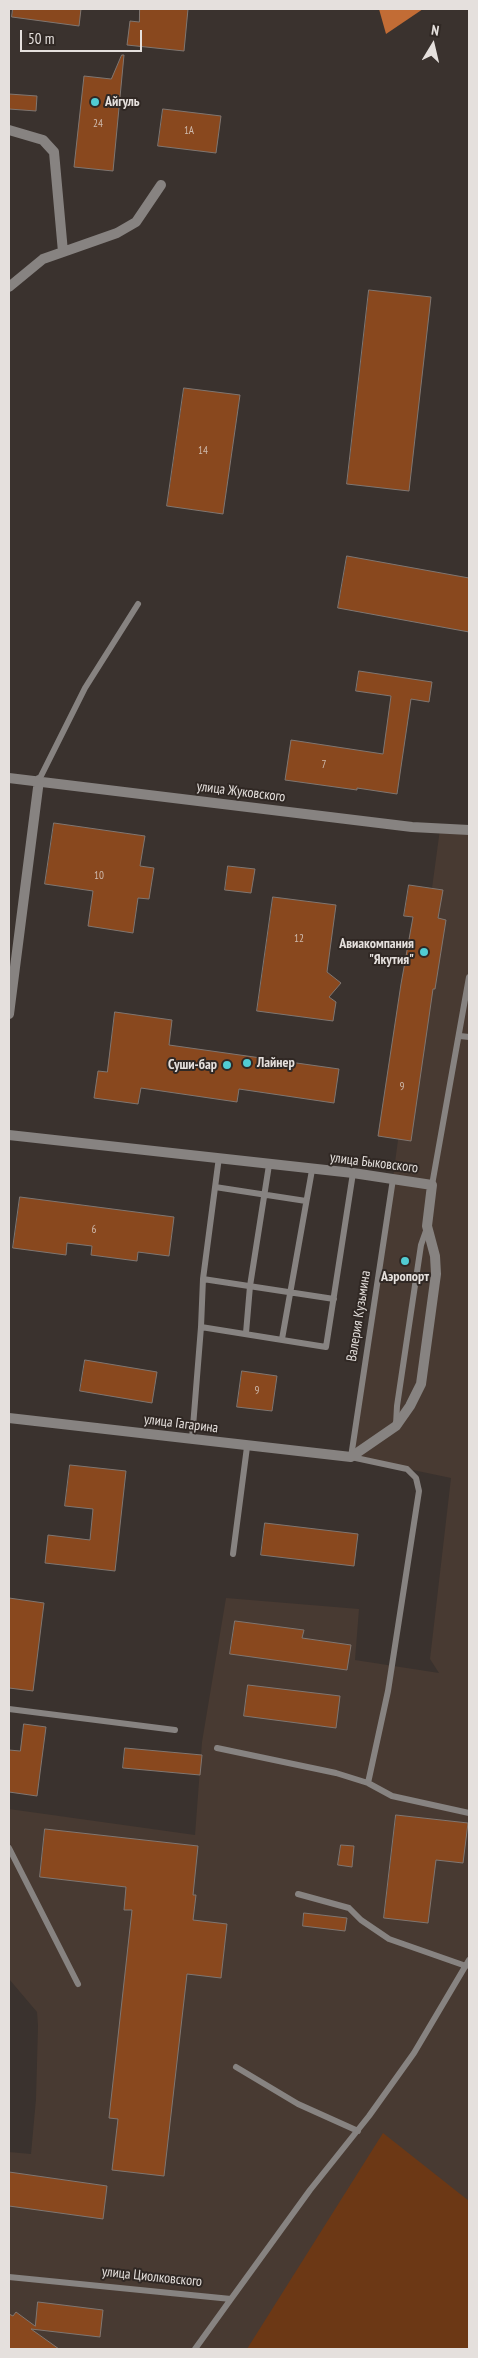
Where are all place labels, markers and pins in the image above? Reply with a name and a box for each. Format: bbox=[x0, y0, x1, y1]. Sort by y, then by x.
place label: Айгуль bbox=[105, 94, 140, 110]
marker: Айгуль bbox=[89, 96, 101, 108]
place label: Авиакомпания "Якутия" bbox=[339, 936, 414, 969]
marker: Авиакомпания "Якутия" bbox=[418, 946, 430, 958]
place label: Лайнер bbox=[257, 1055, 295, 1071]
place label: Суши-бар bbox=[168, 1057, 217, 1073]
marker: Лайнер bbox=[241, 1057, 253, 1069]
marker: Суши-бар bbox=[221, 1059, 233, 1071]
marker: Аэропорт bbox=[399, 1255, 411, 1267]
place label: Аэропорт bbox=[381, 1269, 429, 1285]

